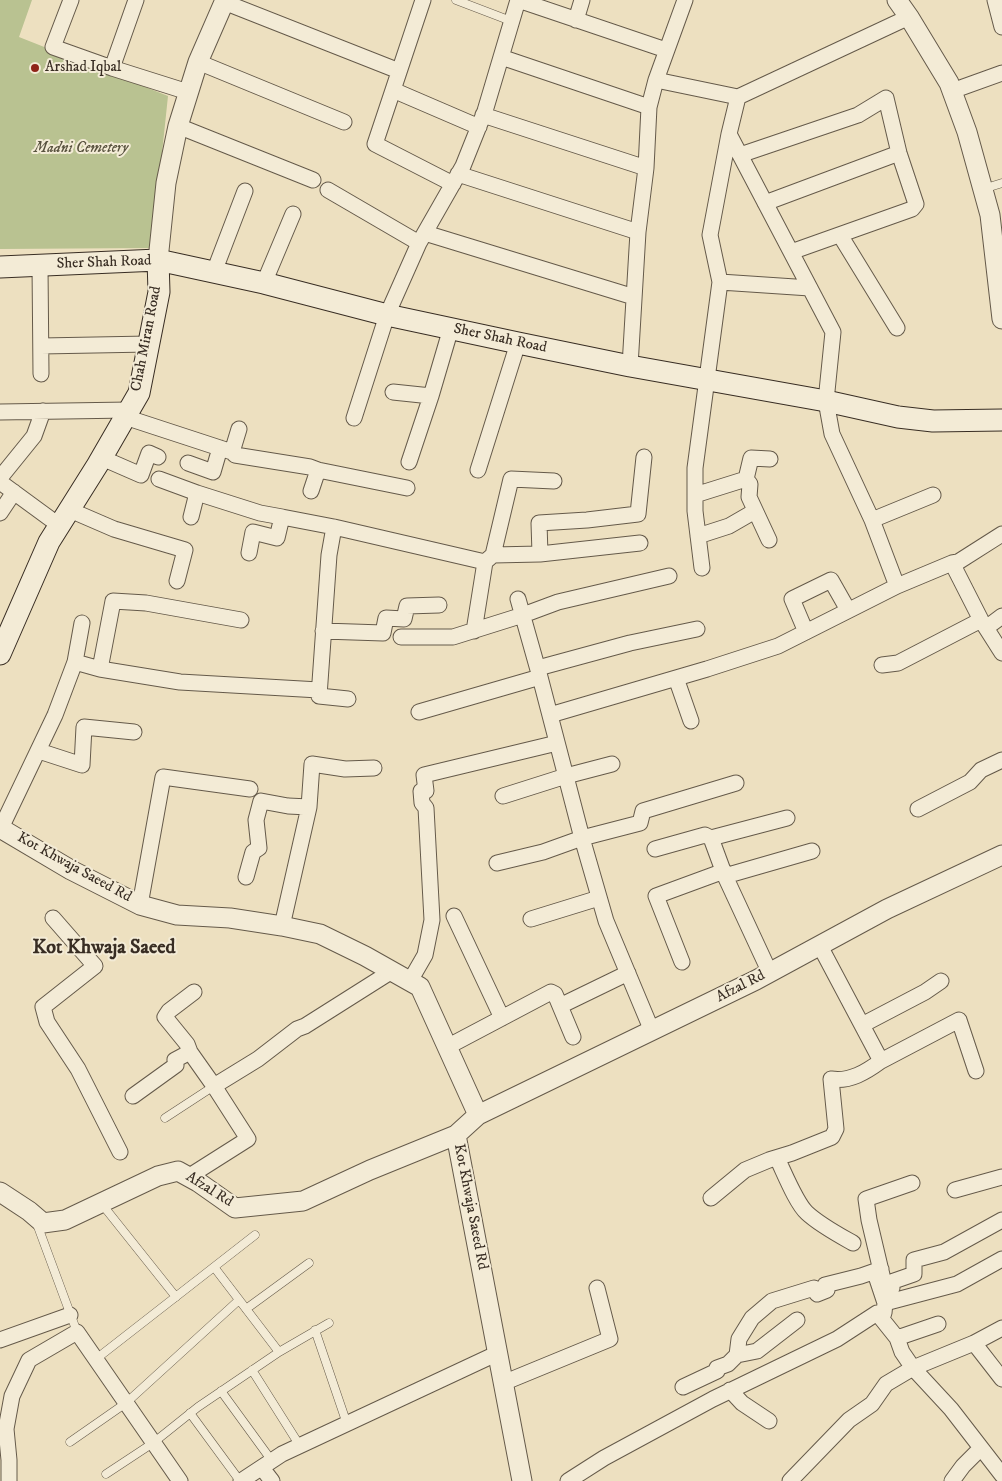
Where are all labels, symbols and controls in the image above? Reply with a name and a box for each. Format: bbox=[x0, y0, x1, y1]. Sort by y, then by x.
place label: Arshad Iqbal bbox=[45, 59, 121, 77]
marker: Arshad Iqbal bbox=[29, 62, 41, 74]
park label: Madni Cemetery bbox=[34, 140, 128, 158]
street label: Sher Shah Road bbox=[56, 252, 152, 274]
street label: Chah Miran Road bbox=[128, 285, 166, 393]
street label: Sher Shah Road bbox=[452, 320, 548, 358]
street label: Kot Khwaja Saeed Rd bbox=[14, 829, 134, 907]
district label: Kot Khwaja Saeed bbox=[32, 937, 176, 961]
street label: Afzal Rd bbox=[714, 967, 768, 1007]
street label: Kot Khwaja Saeed Rd bbox=[449, 1142, 491, 1272]
street label: Afzal Rd bbox=[182, 1168, 236, 1212]

